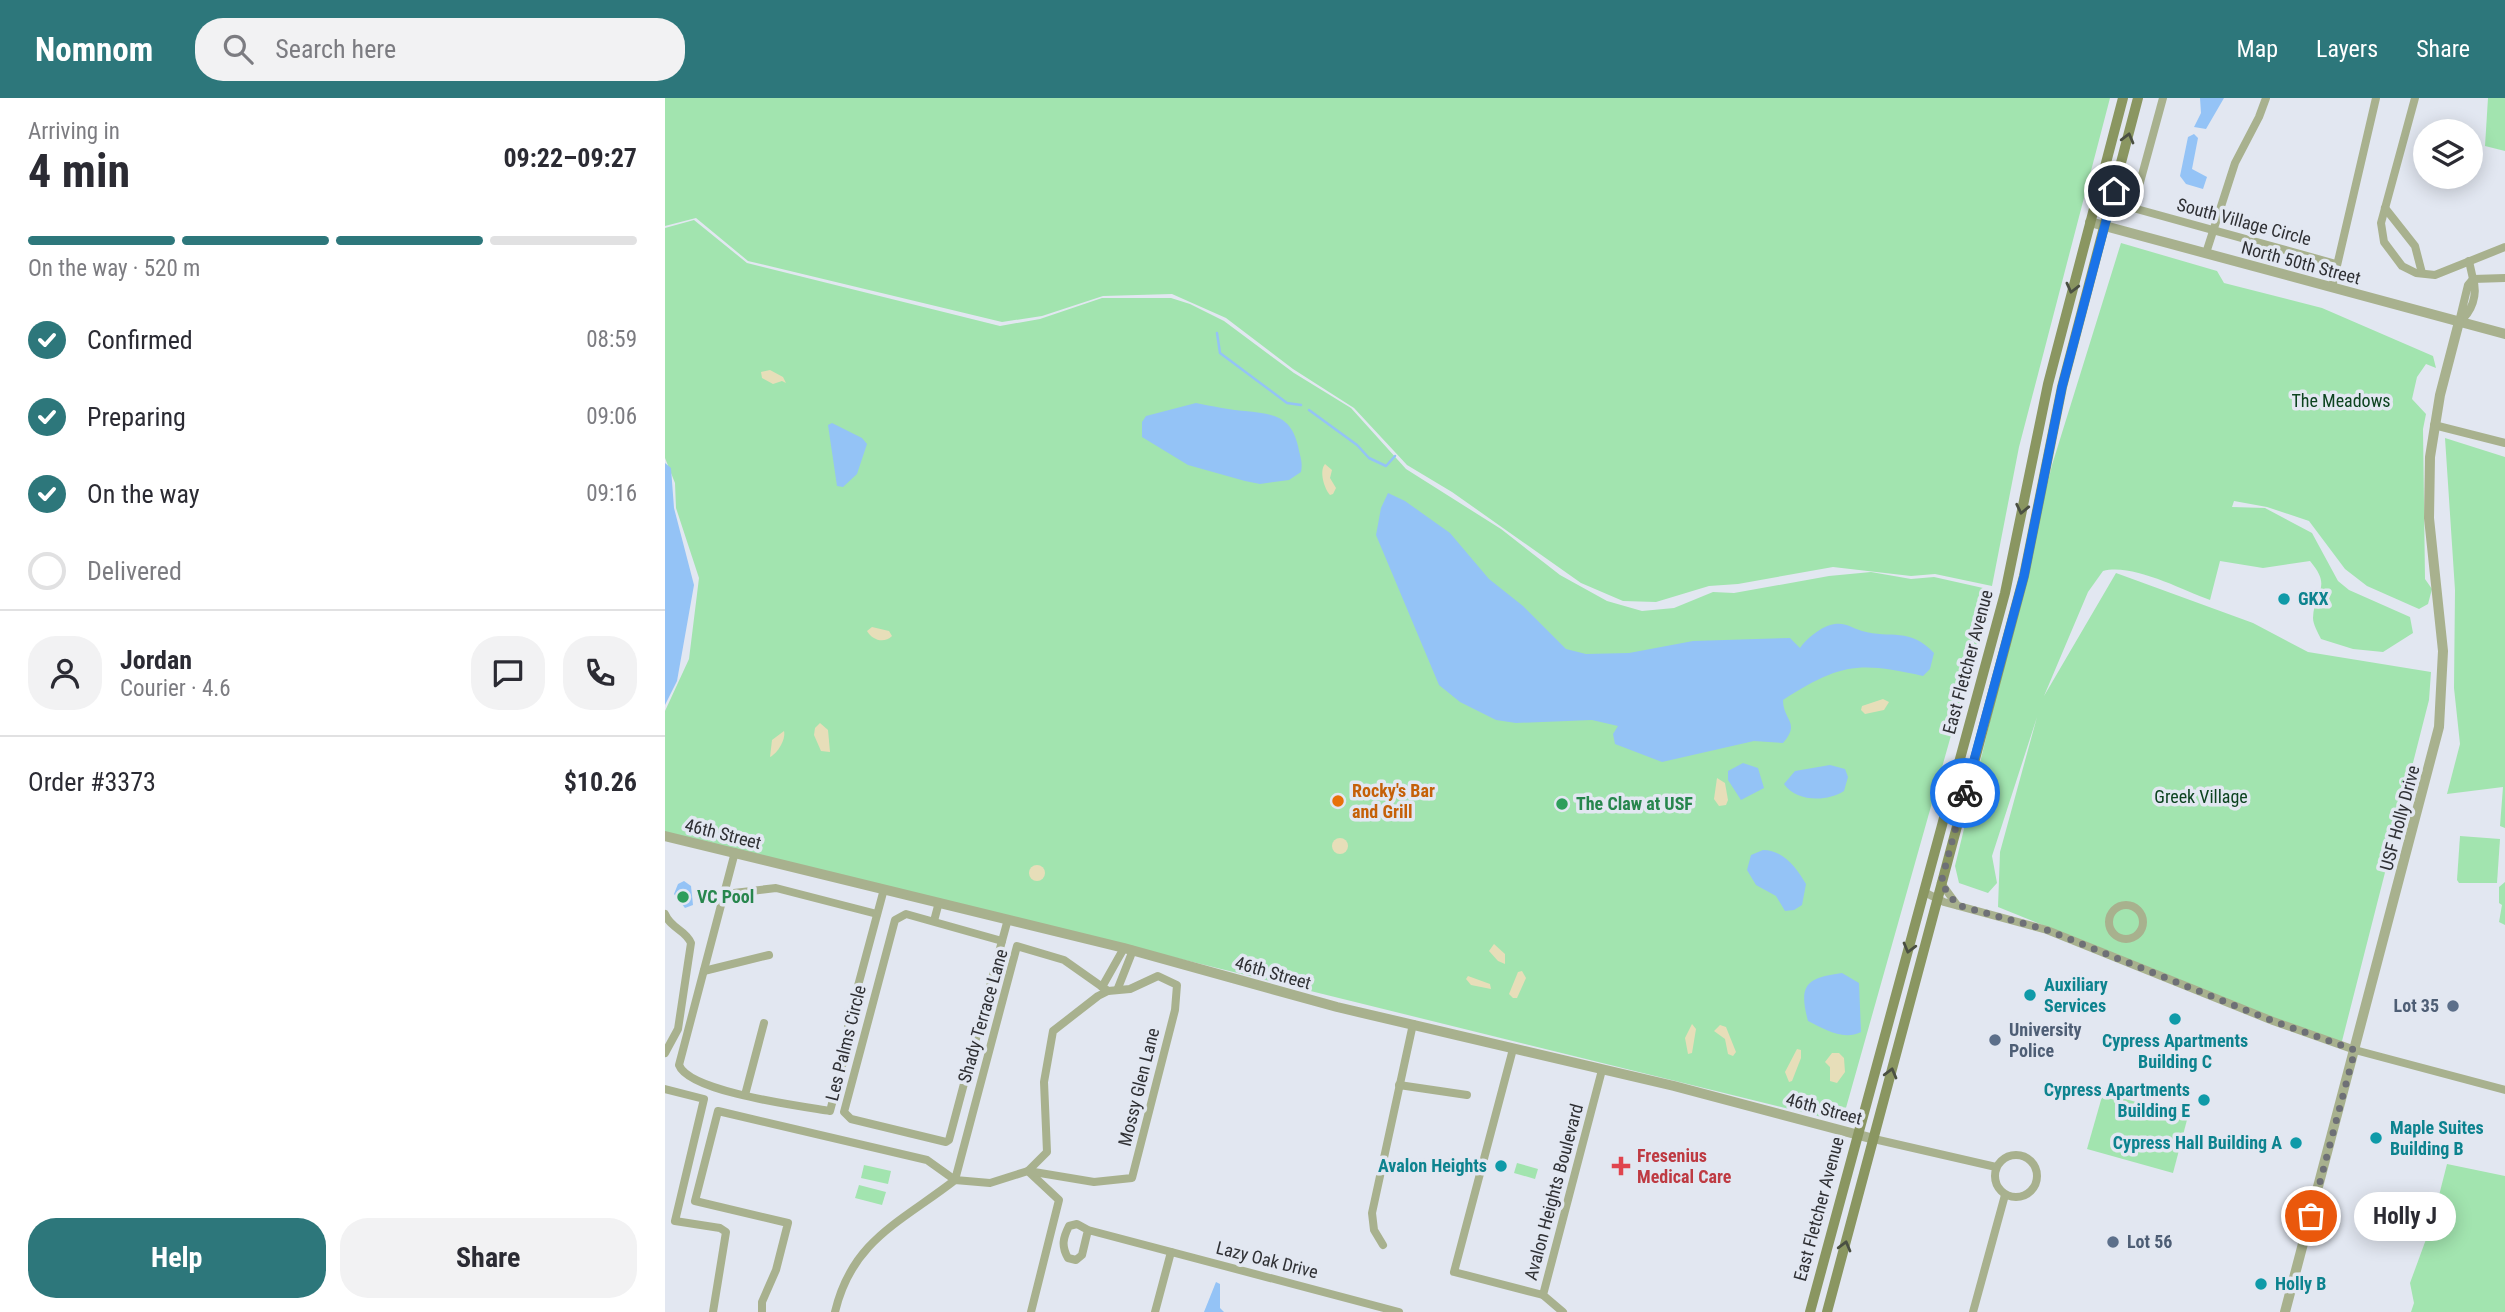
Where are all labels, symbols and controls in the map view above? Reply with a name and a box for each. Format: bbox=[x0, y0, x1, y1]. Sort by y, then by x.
search box bbox=[195, 18, 685, 81]
text: Nomnom bbox=[35, 30, 153, 69]
icon: search bbox=[219, 30, 257, 68]
text: Search here bbox=[275, 34, 396, 64]
text: Map bbox=[2237, 35, 2278, 63]
text: Layers bbox=[2316, 35, 2378, 63]
text: Share bbox=[2416, 35, 2470, 63]
text: Arriving in bbox=[28, 118, 120, 145]
map controls bbox=[2413, 119, 2483, 189]
button: layers bbox=[2413, 119, 2483, 189]
one-way arrow bbox=[2119, 132, 2134, 144]
text: 09:22–09:27 bbox=[503, 143, 637, 173]
text: 4 min bbox=[28, 144, 130, 198]
pin bbox=[2084, 161, 2144, 221]
icon: home bbox=[2095, 172, 2133, 210]
street label: South Village Circle bbox=[2175, 193, 2314, 250]
street label: North 50th Street bbox=[2239, 237, 2363, 288]
text: On the way · 520 m bbox=[28, 255, 200, 282]
one-way arrow bbox=[2066, 281, 2080, 293]
icon: check bbox=[28, 321, 66, 359]
text: Confirmed bbox=[87, 325, 193, 355]
text: 08:59 bbox=[586, 326, 637, 353]
park label: The Meadows bbox=[2291, 390, 2391, 411]
icon: check bbox=[28, 398, 66, 436]
text: Preparing bbox=[87, 402, 186, 432]
text: 09:06 bbox=[586, 403, 637, 430]
icon: check bbox=[28, 475, 66, 513]
text: On the way bbox=[87, 479, 200, 509]
text: 09:16 bbox=[586, 480, 637, 507]
one-way arrow bbox=[2016, 503, 2031, 515]
text: Delivered bbox=[87, 556, 182, 586]
street label: East Fletcher Avenue bbox=[1938, 587, 1997, 736]
place label: GKX bbox=[2298, 588, 2329, 609]
marker: GKX bbox=[2276, 591, 2292, 607]
button: person bbox=[28, 636, 102, 710]
button: chat bbox=[471, 636, 545, 710]
button: phone bbox=[563, 636, 637, 710]
text: Jordan bbox=[120, 645, 192, 675]
text: Courier · 4.6 bbox=[120, 675, 231, 702]
courier bbox=[1930, 758, 2000, 828]
street label: USF Holly Drive bbox=[2375, 763, 2424, 873]
text: Order #3373 bbox=[28, 767, 156, 797]
text: $10.26 bbox=[564, 767, 637, 797]
icon: bike bbox=[1946, 774, 1984, 812]
place label: Rocky's Bar and Grill bbox=[1352, 780, 1435, 822]
park label: Greek Village bbox=[2154, 786, 2248, 807]
marker: Rocky's Bar and Grill bbox=[1330, 793, 1346, 809]
place label: The Claw at USF bbox=[1576, 793, 1693, 814]
marker: The Claw at USF bbox=[1554, 796, 1570, 812]
street label: 46th Street bbox=[683, 814, 764, 853]
place label: VC Pool bbox=[697, 886, 754, 907]
marker: VC Pool bbox=[675, 889, 691, 905]
one-way arrow bbox=[1902, 942, 1917, 954]
street label: Shady Terrace Lane bbox=[953, 947, 1012, 1085]
street label: 46th Street bbox=[1233, 952, 1314, 993]
place label: Auxiliary Services bbox=[2044, 974, 2108, 1016]
street label: Les Palms Circle bbox=[821, 983, 870, 1103]
marker: Auxiliary Services bbox=[2022, 987, 2038, 1003]
place label: Lot 35 bbox=[2394, 995, 2439, 1016]
marker: Lot 35 bbox=[2445, 998, 2461, 1014]
marker: Cypress Apartments Building C bbox=[2167, 1011, 2183, 1027]
place label: University Police bbox=[2009, 1019, 2081, 1061]
street label: Mossy Glen Lane bbox=[1114, 1026, 1163, 1148]
place label: Cypress Apartments Building C bbox=[2102, 1030, 2248, 1072]
marker: University Police bbox=[1987, 1032, 2003, 1048]
one-way arrow bbox=[1883, 1067, 1897, 1079]
place label: Cypress Apartments Building E bbox=[2044, 1079, 2190, 1121]
street label: 46th Street bbox=[1784, 1088, 1865, 1129]
marker: Cypress Apartments Building E bbox=[2196, 1092, 2212, 1108]
street label: Avalon Heights Boulevard bbox=[1520, 1101, 1587, 1282]
place label: Maple Suites Building B bbox=[2390, 1117, 2484, 1159]
marker: Maple Suites Building B bbox=[2368, 1130, 2384, 1146]
place label: Cypress Hall Building A bbox=[2113, 1132, 2282, 1153]
street label: East Fletcher Avenue bbox=[1789, 1134, 1848, 1283]
marker: Cypress Hall Building A bbox=[2288, 1135, 2304, 1151]
place label: Fresenius Medical Care bbox=[1637, 1145, 1732, 1187]
place label: Avalon Heights bbox=[1378, 1155, 1487, 1176]
marker: Fresenius Medical Care bbox=[1611, 1156, 1631, 1176]
marker: Avalon Heights bbox=[1493, 1158, 1509, 1174]
pin bbox=[2281, 1186, 2341, 1246]
callout: Holly J bbox=[2353, 1192, 2455, 1240]
icon: bag bbox=[2292, 1197, 2330, 1235]
text: Holly J bbox=[2373, 1203, 2437, 1230]
button: Help bbox=[28, 1218, 326, 1298]
button: Share bbox=[340, 1218, 637, 1298]
place label: Lot 56 bbox=[2127, 1231, 2172, 1252]
marker: Lot 56 bbox=[2105, 1234, 2121, 1250]
street label: Lazy Oak Drive bbox=[1214, 1237, 1320, 1282]
one-way arrow bbox=[1837, 1240, 1851, 1252]
place label: Holly B bbox=[2275, 1273, 2326, 1294]
marker: Holly B bbox=[2253, 1276, 2269, 1292]

